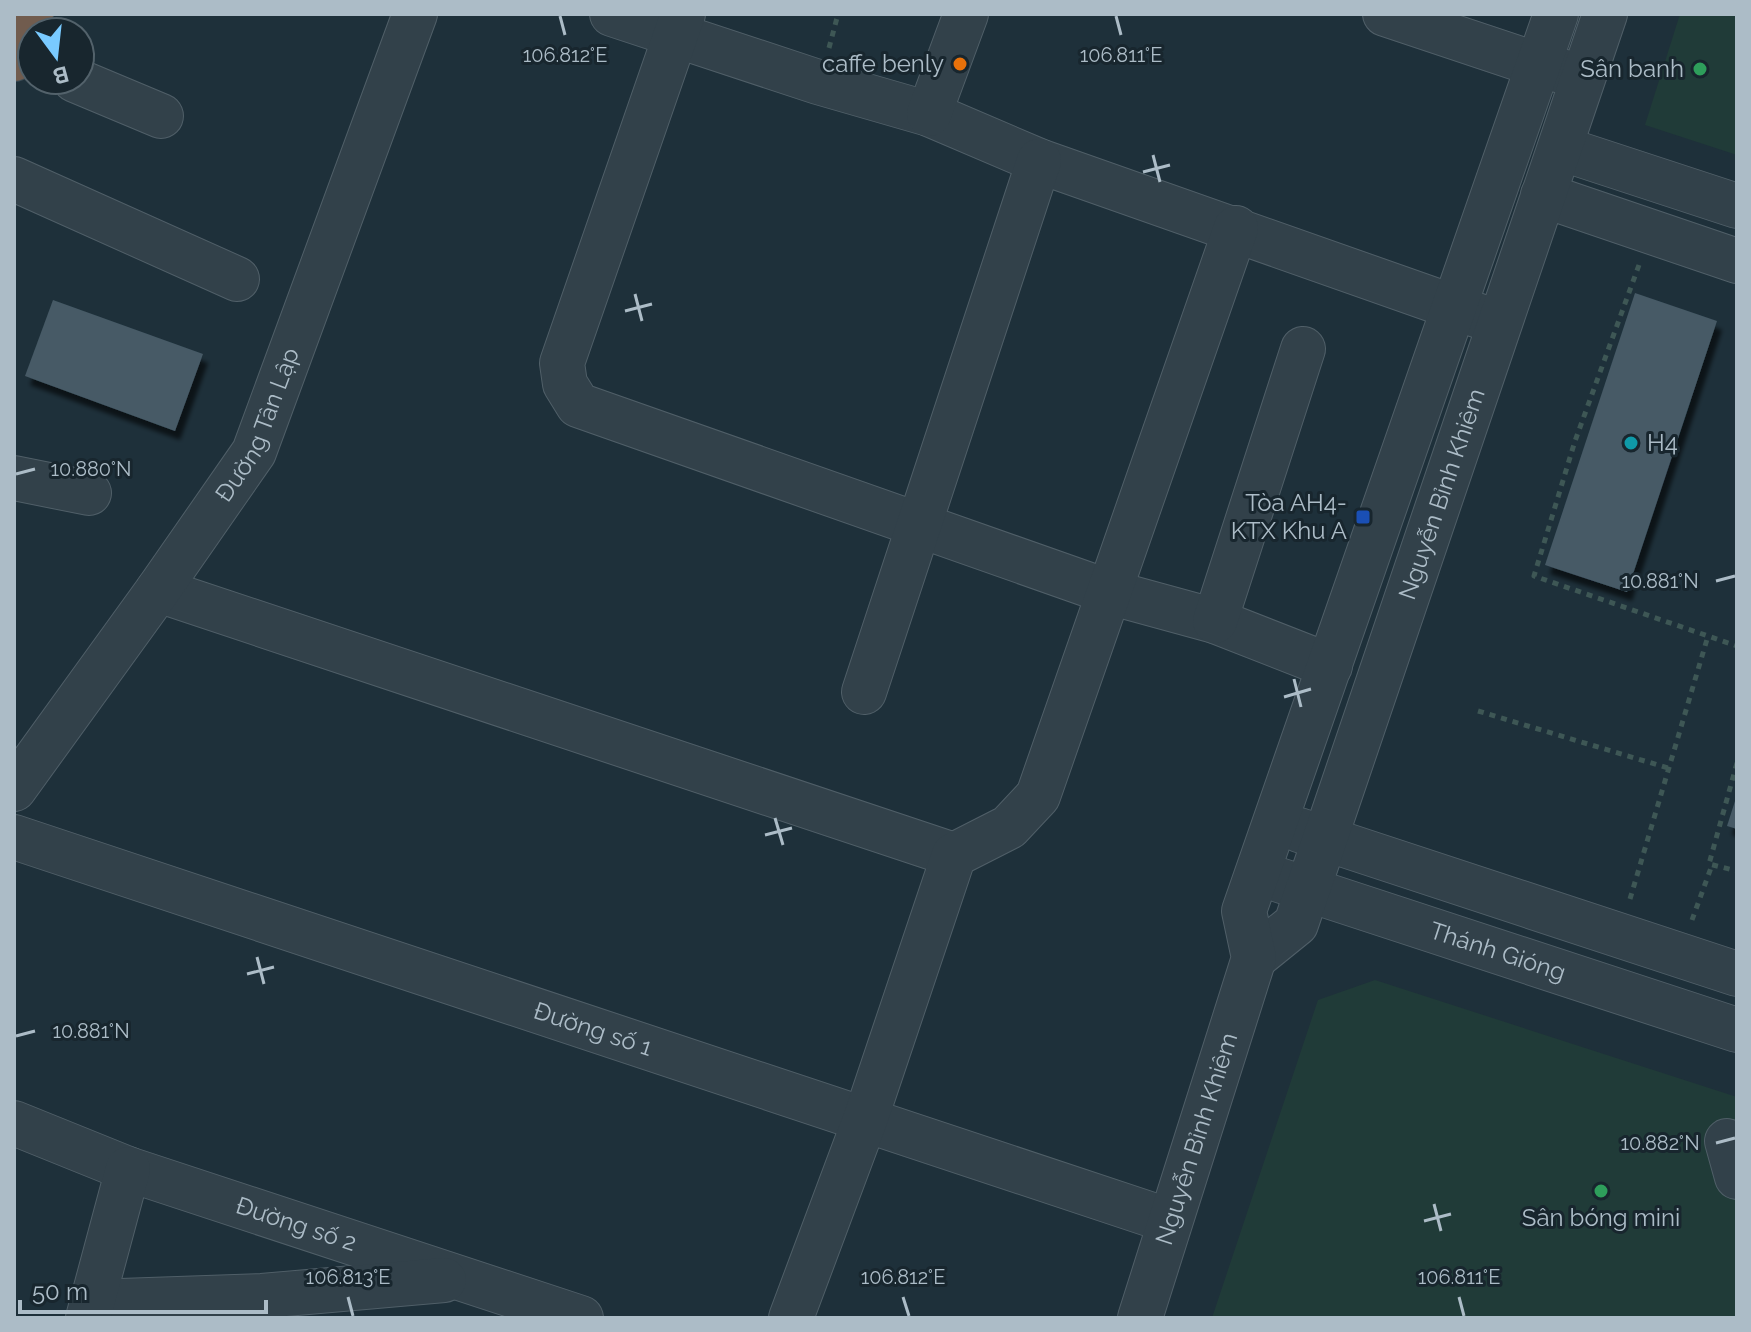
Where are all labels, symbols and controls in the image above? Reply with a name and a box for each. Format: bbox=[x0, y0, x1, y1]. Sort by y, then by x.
north arrow bbox=[16, 16, 96, 96]
text: 106.812°E bbox=[523, 43, 607, 67]
text: 106.811°E bbox=[1080, 43, 1162, 67]
place label: caffe benly bbox=[822, 49, 944, 78]
place label: Sân banh bbox=[1580, 54, 1684, 83]
marker: caffe benly bbox=[951, 55, 969, 73]
marker: Sân banh bbox=[1691, 60, 1709, 78]
text: B bbox=[51, 61, 72, 90]
street label: Đường Tân Lập bbox=[209, 344, 305, 507]
street label: Nguyễn Bỉnh Khiêm bbox=[1392, 385, 1491, 603]
place label: H4 bbox=[1647, 428, 1678, 457]
marker: H4 bbox=[1622, 434, 1640, 452]
text: 10.880°N bbox=[51, 457, 131, 481]
place label: Tòa AH4- KTX Khu A bbox=[1231, 488, 1347, 545]
marker: Tòa AH4- KTX Khu A bbox=[1354, 508, 1372, 526]
text: 10.881°N bbox=[1621, 569, 1699, 593]
street label: Thánh Gióng bbox=[1426, 915, 1569, 987]
street label: Đường số 1 bbox=[530, 996, 656, 1062]
text: 10.881°N bbox=[52, 1019, 130, 1043]
street label: Nguyễn Bỉnh Khiêm bbox=[1149, 1029, 1243, 1248]
text: 10.882°N bbox=[1620, 1131, 1700, 1155]
marker: Sân bóng mini bbox=[1592, 1182, 1610, 1200]
street label: Đường số 2 bbox=[232, 1190, 360, 1257]
place label: Sân bóng mini bbox=[1522, 1203, 1680, 1232]
scale bar bbox=[20, 1264, 266, 1314]
text: 106.813°E bbox=[306, 1265, 390, 1289]
text: 106.812°E bbox=[861, 1265, 945, 1289]
text: 106.811°E bbox=[1418, 1265, 1500, 1289]
text: 50 m bbox=[32, 1277, 88, 1306]

